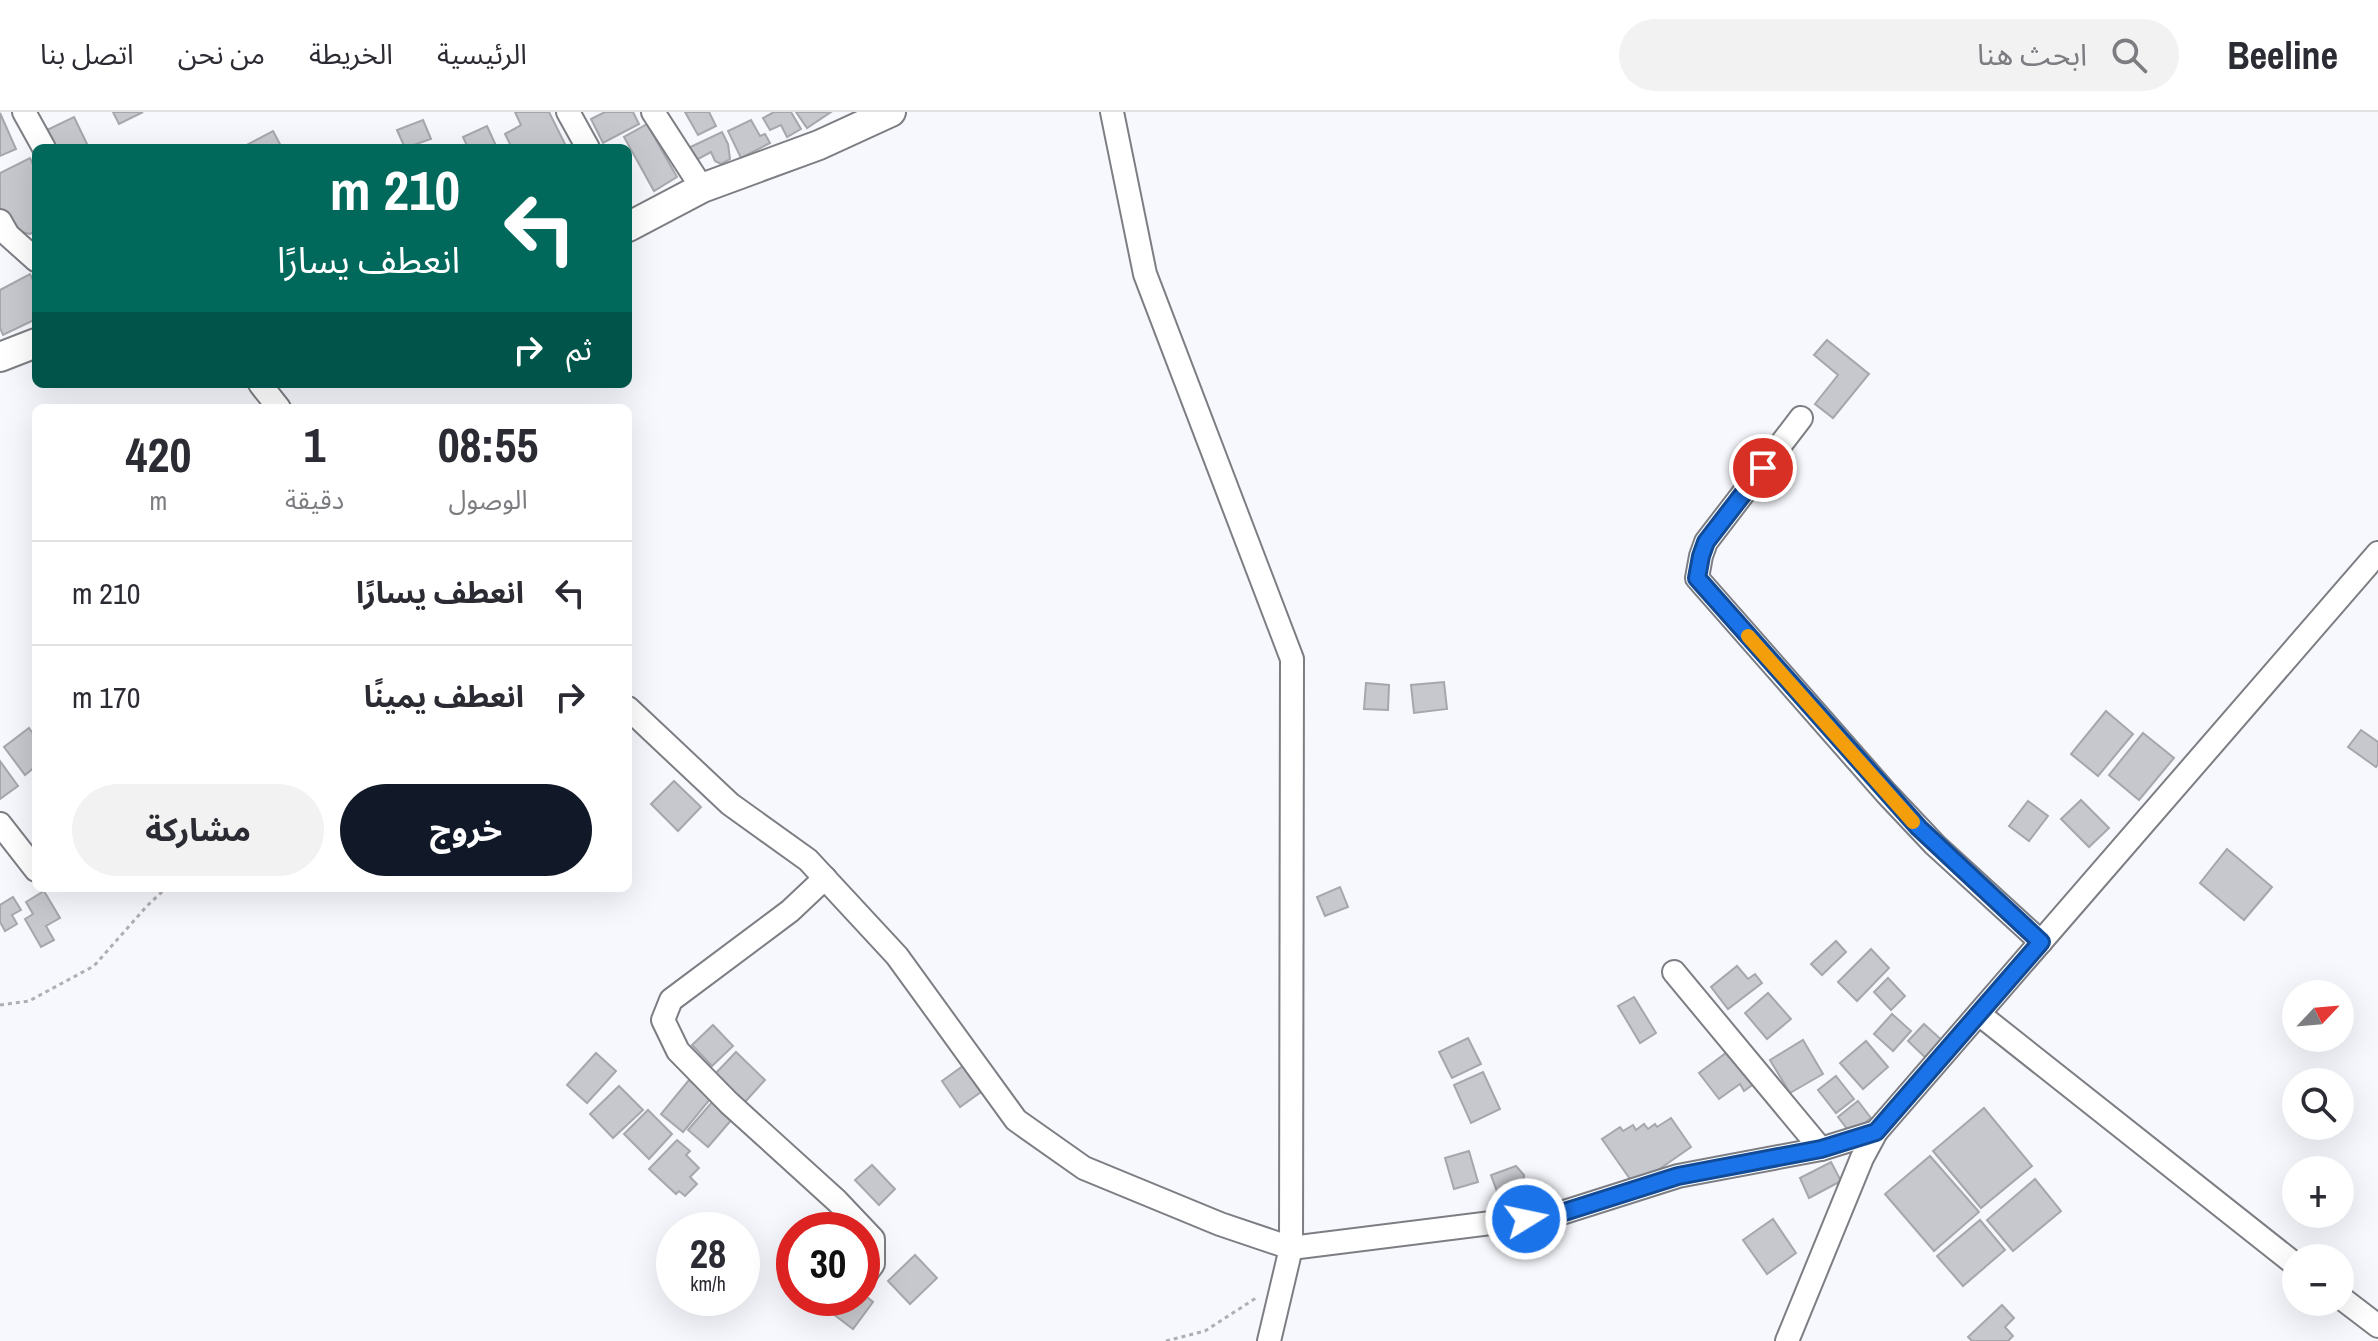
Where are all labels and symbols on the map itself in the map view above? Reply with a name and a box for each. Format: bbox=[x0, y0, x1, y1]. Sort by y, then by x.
pin bbox=[1729, 434, 1797, 502]
north arrow bbox=[2282, 980, 2354, 1052]
position arrow bbox=[1484, 1177, 1568, 1261]
speed limit sign: 30 bbox=[776, 1212, 880, 1316]

